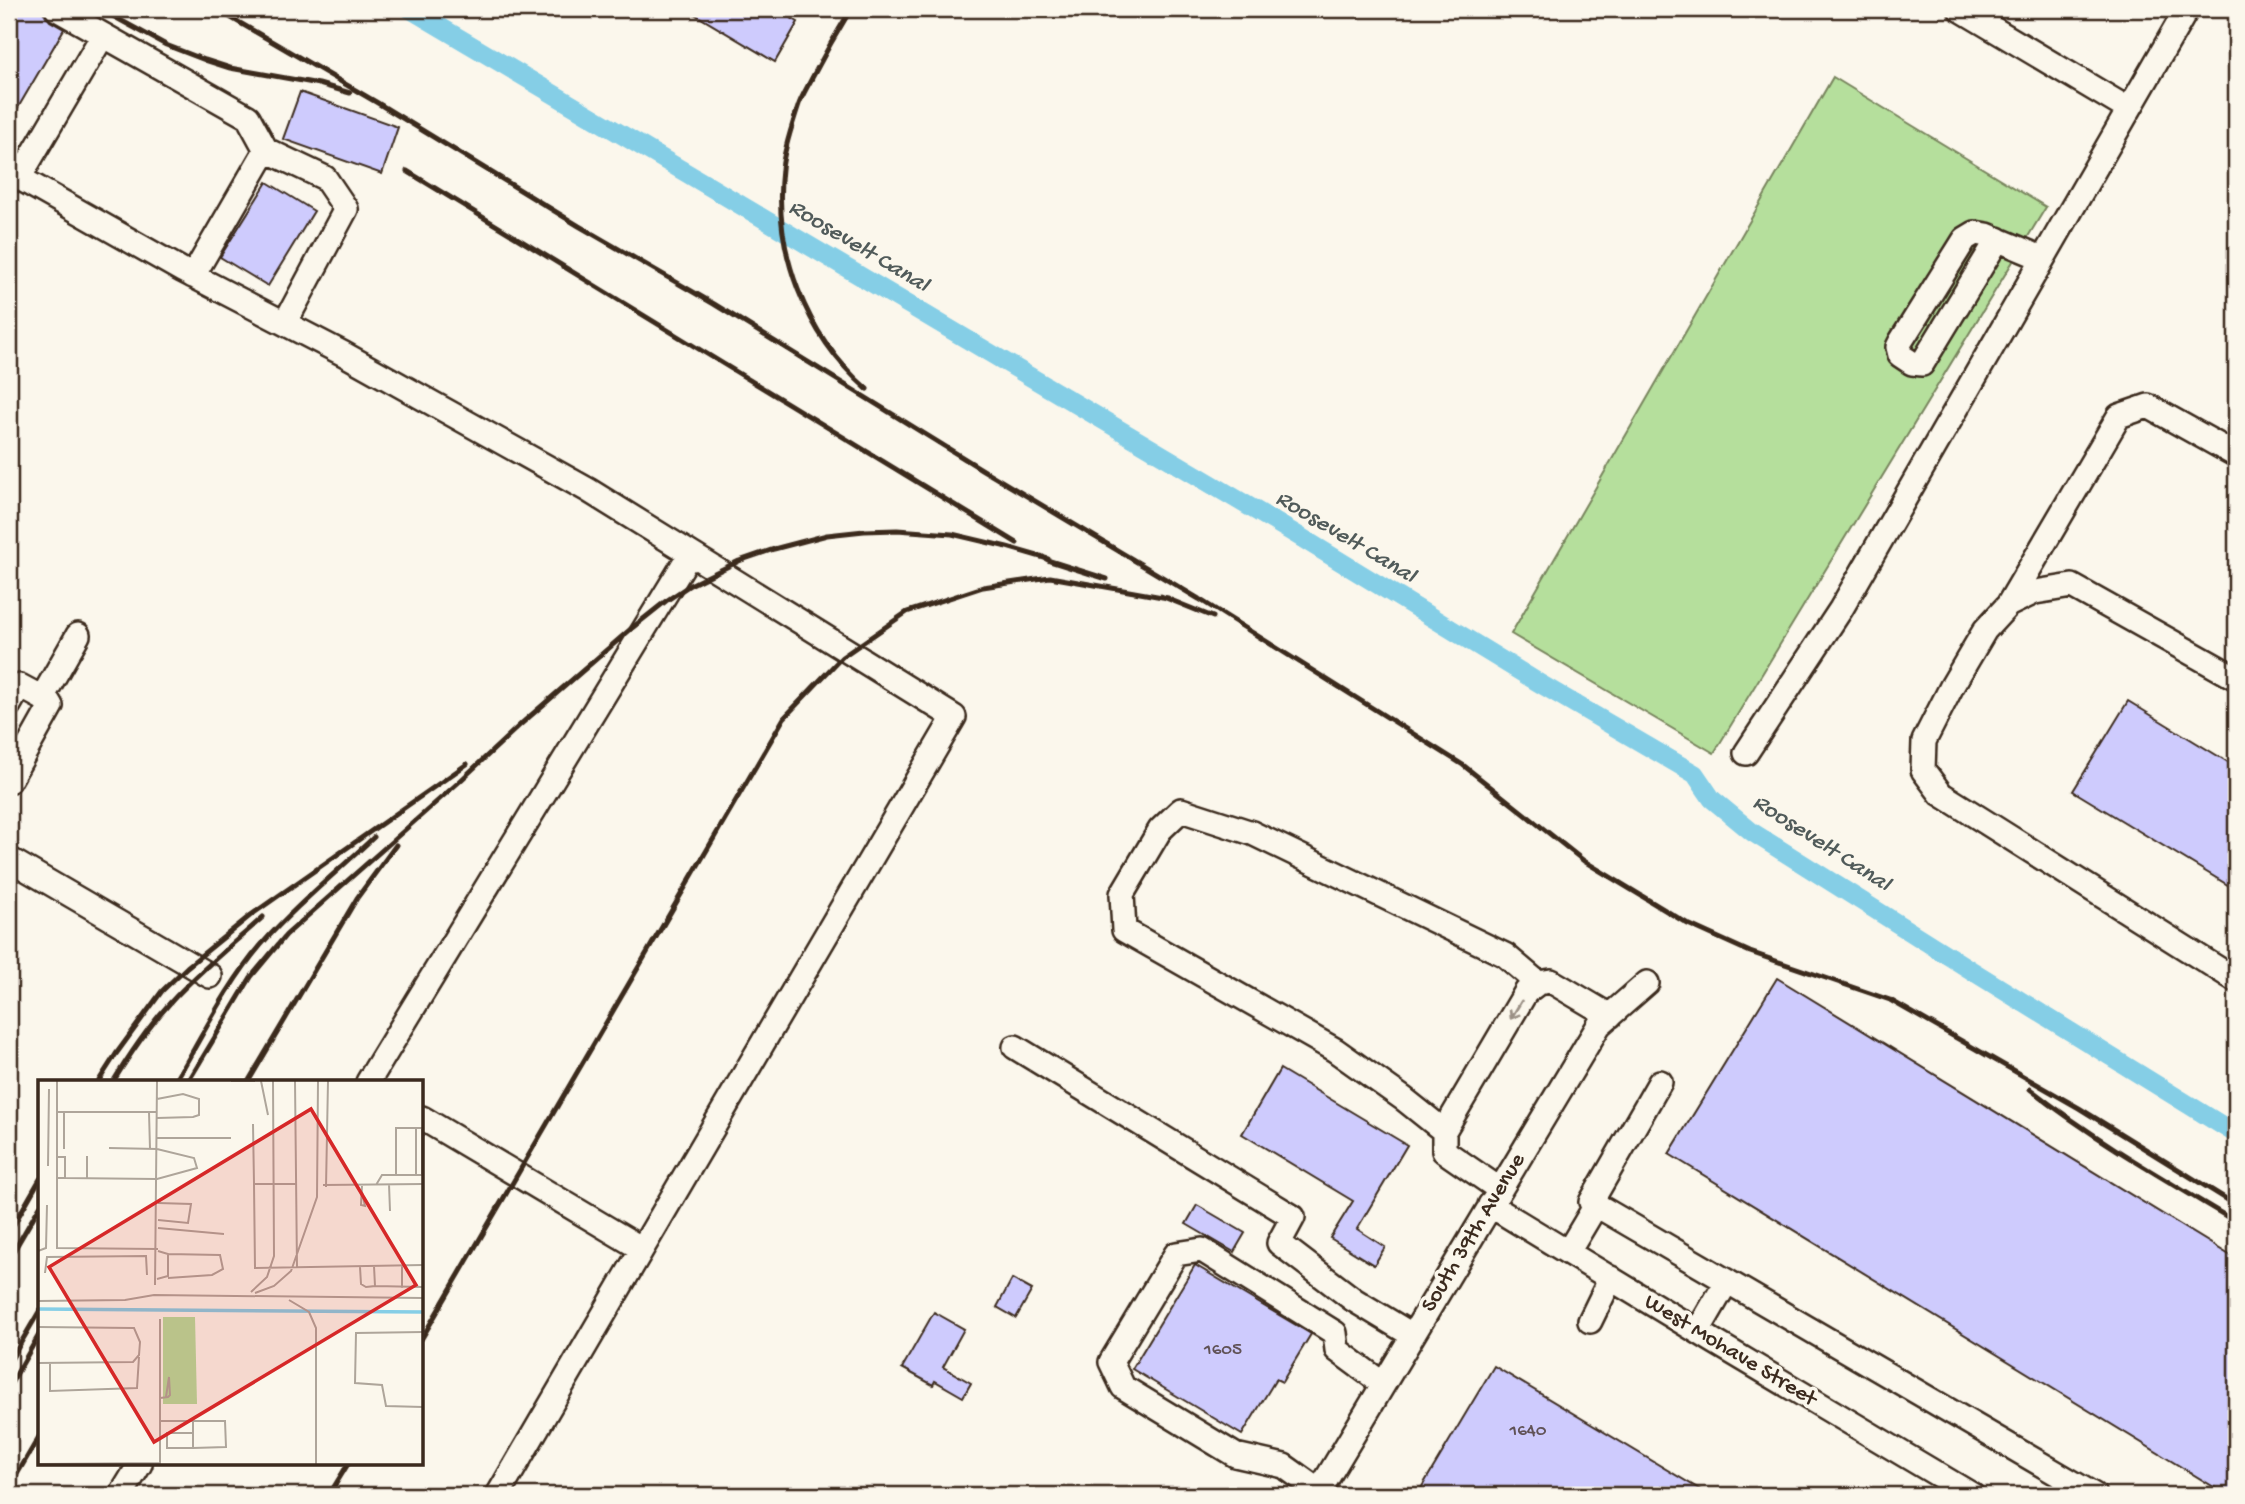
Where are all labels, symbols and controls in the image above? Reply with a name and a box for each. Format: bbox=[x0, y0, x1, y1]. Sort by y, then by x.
water label: Roosevelt Canal bbox=[782, 194, 935, 301]
water label: Roosevelt Canal bbox=[1269, 485, 1422, 592]
water label: Roosevelt Canal bbox=[1747, 789, 1897, 900]
one-way arrow bbox=[1508, 1000, 1522, 1020]
inset map bbox=[38, 1080, 424, 1466]
street label: South 39th Avenue bbox=[1416, 1148, 1533, 1317]
street label: West Mohave Street bbox=[1639, 1289, 1823, 1414]
house number: 1605 bbox=[1203, 1339, 1242, 1362]
house number: 1640 bbox=[1508, 1420, 1547, 1443]

